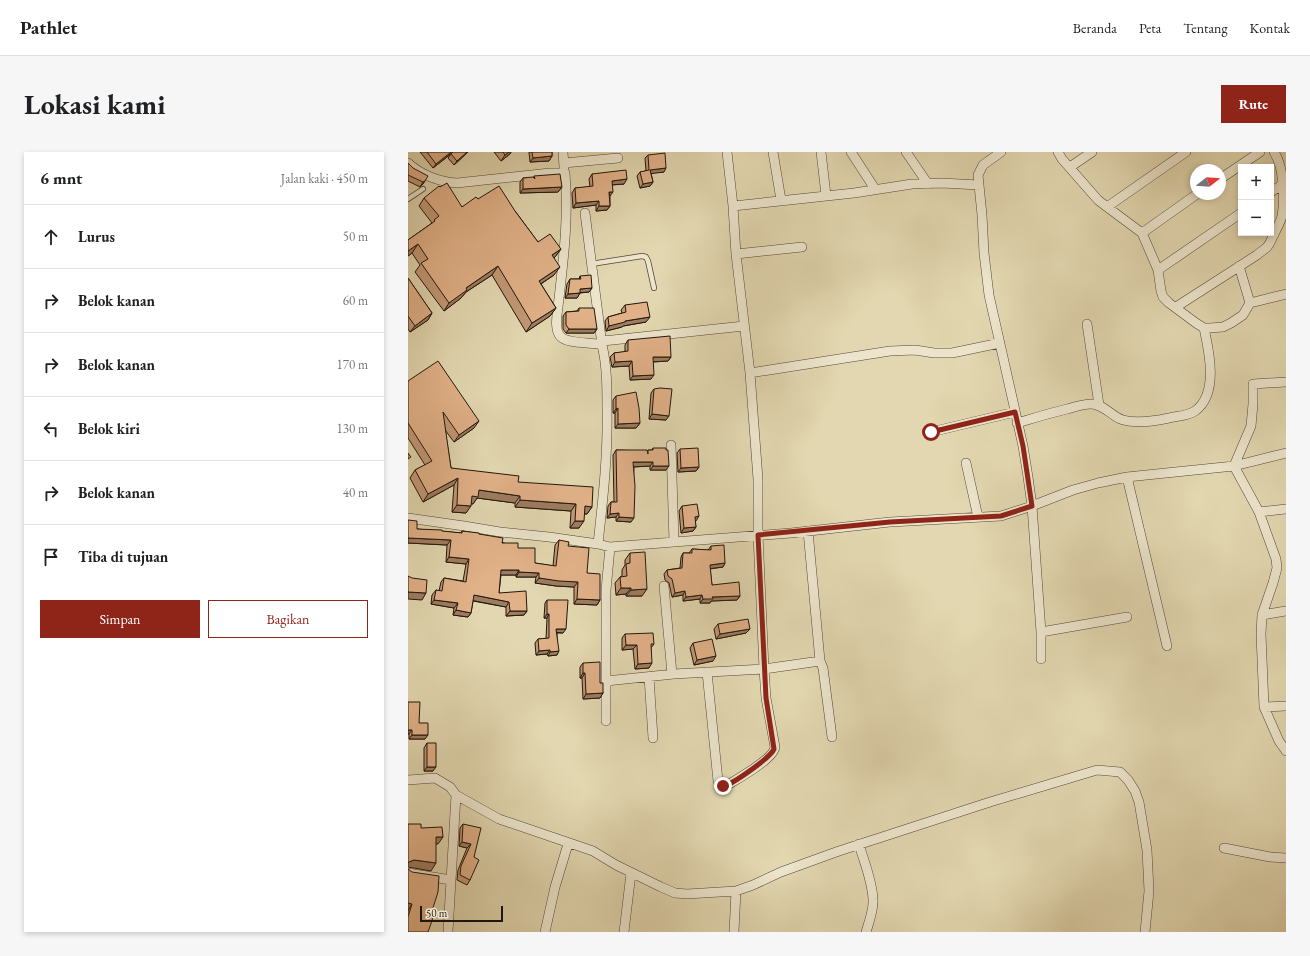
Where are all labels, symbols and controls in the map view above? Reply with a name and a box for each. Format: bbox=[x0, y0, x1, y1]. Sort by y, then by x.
text: Pathlet bbox=[20, 15, 77, 40]
text: Beranda bbox=[1073, 19, 1117, 37]
text: Peta bbox=[1139, 19, 1161, 37]
text: Tentang bbox=[1183, 19, 1228, 37]
text: Kontak bbox=[1250, 19, 1290, 37]
button: Rute bbox=[1221, 85, 1286, 123]
text: Lokasi kami bbox=[24, 86, 165, 122]
north arrow bbox=[1190, 164, 1226, 200]
map controls bbox=[1238, 164, 1274, 236]
button: + bbox=[1238, 164, 1274, 200]
text: 6 mnt bbox=[40, 167, 82, 189]
text: Jalan kaki · 450 m bbox=[281, 170, 368, 187]
button: − bbox=[1238, 200, 1274, 236]
icon: ahead bbox=[40, 226, 62, 248]
text: Lurus bbox=[78, 227, 115, 246]
text: 50 m bbox=[343, 228, 368, 245]
icon: right bbox=[40, 290, 62, 312]
text: Belok kanan bbox=[78, 291, 155, 310]
text: 60 m bbox=[343, 292, 368, 309]
icon: right bbox=[40, 354, 62, 376]
text: Belok kanan bbox=[78, 355, 155, 374]
text: 170 m bbox=[337, 356, 368, 373]
icon: left bbox=[40, 418, 62, 440]
text: Belok kiri bbox=[78, 419, 140, 438]
text: 130 m bbox=[337, 420, 368, 437]
route start bbox=[922, 423, 940, 441]
icon: right bbox=[40, 482, 62, 504]
text: Belok kanan bbox=[78, 483, 155, 502]
text: 40 m bbox=[343, 484, 368, 501]
icon: arrive bbox=[40, 546, 62, 568]
text: Tiba di tujuan bbox=[78, 547, 168, 566]
button: Simpan bbox=[40, 600, 200, 638]
button: Bagikan bbox=[208, 600, 368, 638]
route end bbox=[714, 777, 732, 795]
scale bar bbox=[420, 904, 503, 923]
text: 50 m bbox=[426, 906, 447, 920]

